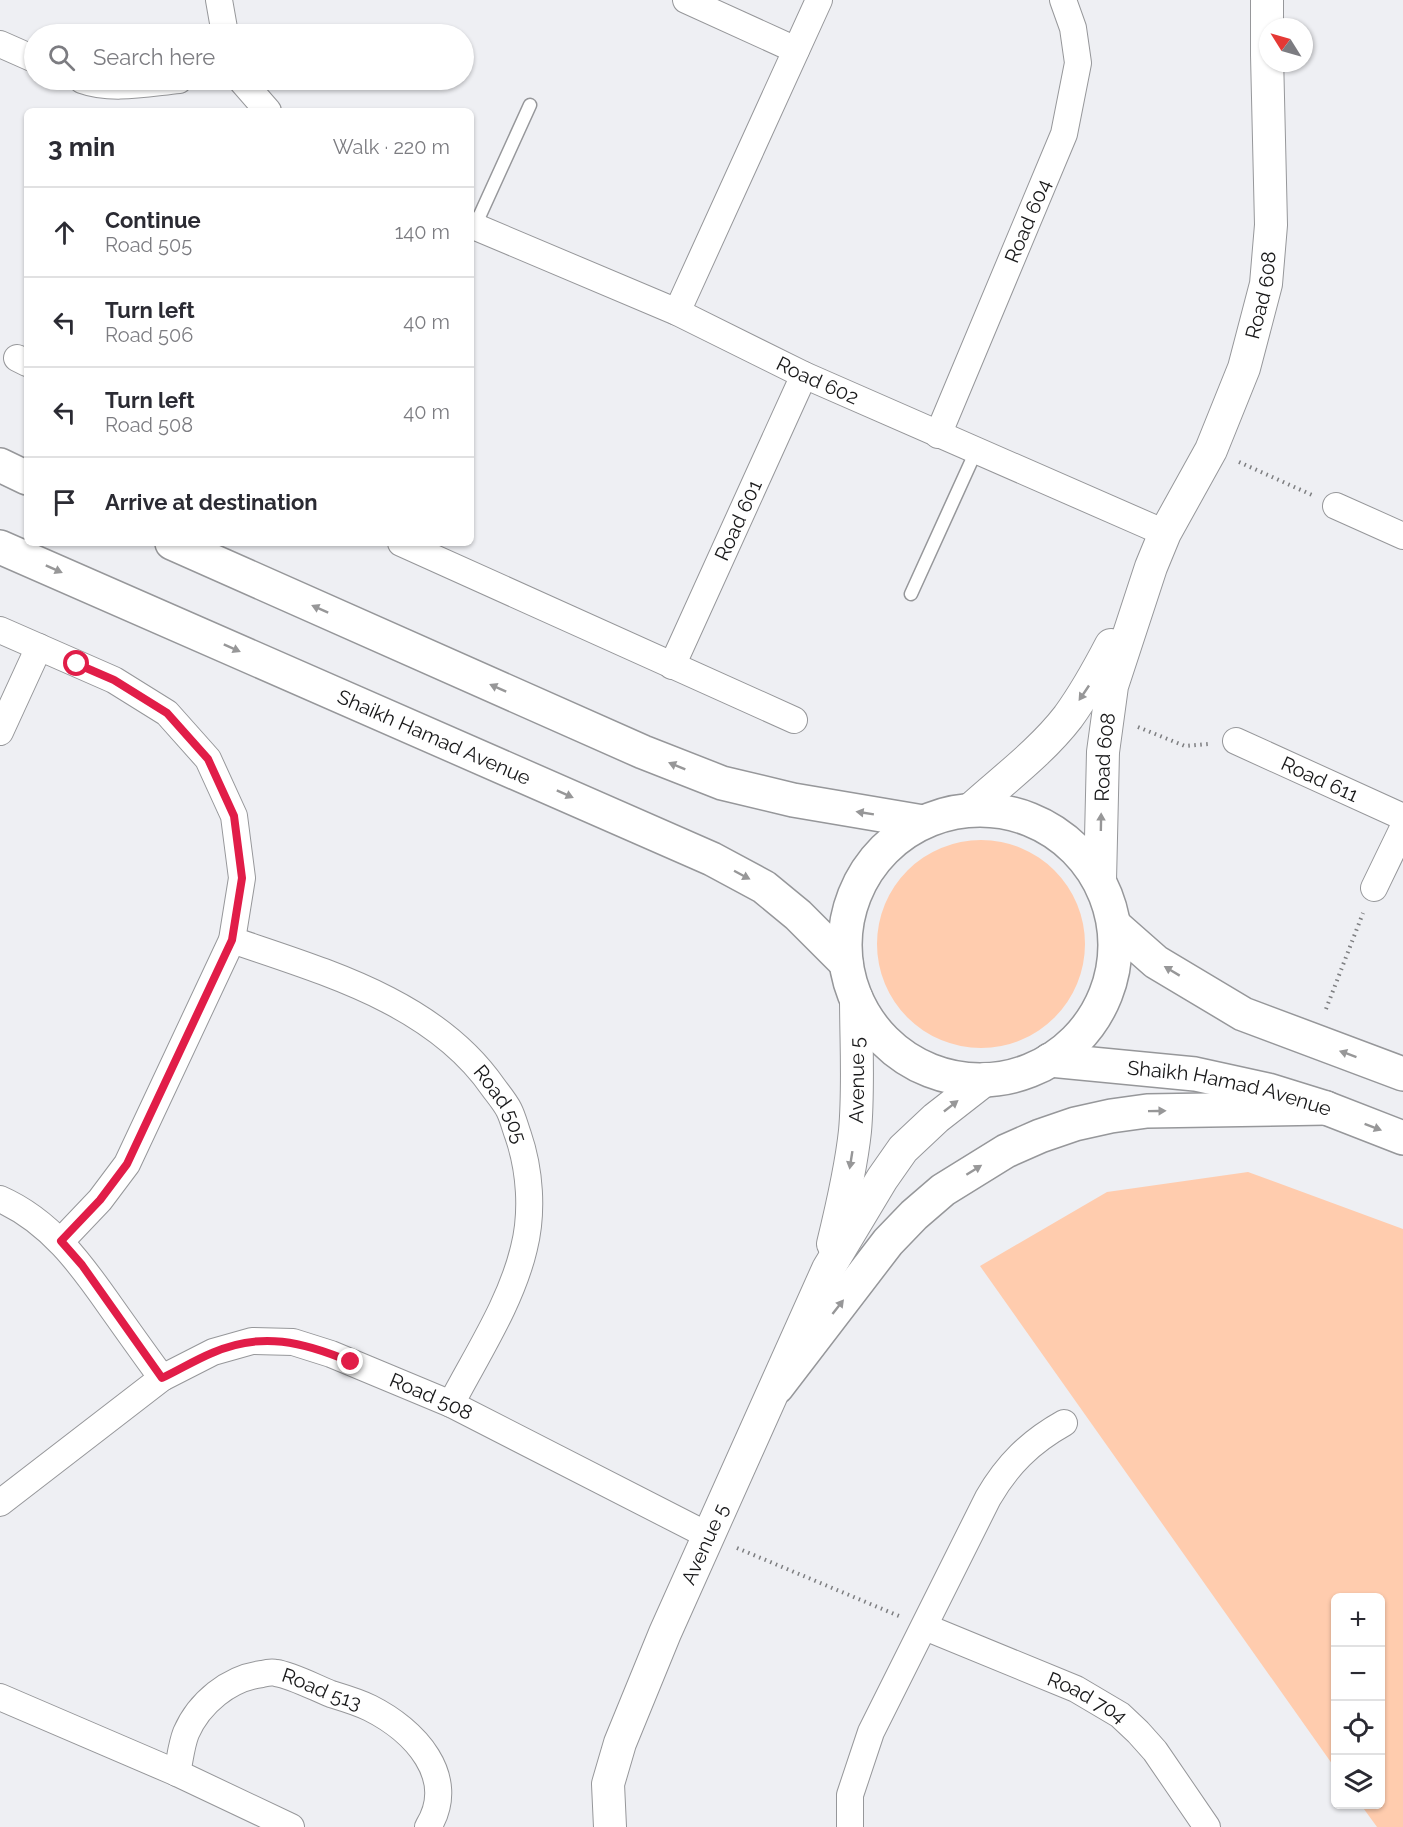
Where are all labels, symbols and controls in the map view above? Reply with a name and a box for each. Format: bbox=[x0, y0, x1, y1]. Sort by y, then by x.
north arrow bbox=[1259, 18, 1313, 72]
search box bbox=[24, 24, 474, 90]
icon: search bbox=[45, 41, 78, 74]
text: Search here bbox=[93, 44, 215, 70]
text: 3 min bbox=[48, 132, 115, 162]
text: Walk · 220 m bbox=[333, 135, 450, 159]
street label: Road 604 bbox=[999, 176, 1056, 266]
text: Continue bbox=[105, 207, 201, 233]
icon: ahead bbox=[48, 216, 81, 249]
text: 140 m bbox=[395, 220, 450, 244]
text: Road 505 bbox=[105, 233, 192, 257]
street label: Road 608 bbox=[1240, 250, 1281, 342]
text: Turn left bbox=[105, 297, 195, 323]
icon: left bbox=[48, 306, 81, 339]
text: 40 m bbox=[403, 310, 450, 334]
text: Road 506 bbox=[105, 323, 193, 347]
street label: Road 602 bbox=[772, 351, 862, 409]
text: Turn left bbox=[105, 387, 195, 413]
icon: left bbox=[48, 396, 81, 429]
text: 40 m bbox=[403, 400, 450, 424]
text: Road 508 bbox=[105, 413, 193, 437]
street label: Road 601 bbox=[709, 476, 767, 564]
icon: arrive bbox=[48, 486, 81, 519]
text: Arrive at destination bbox=[105, 489, 318, 515]
one-way arrow bbox=[45, 565, 63, 574]
one-way arrow bbox=[311, 604, 328, 613]
one-way arrow bbox=[224, 643, 242, 653]
route start bbox=[63, 650, 89, 676]
one-way arrow bbox=[489, 682, 507, 692]
street label: Shaikh Hamad Avenue bbox=[334, 684, 535, 790]
one-way arrow bbox=[1078, 684, 1089, 701]
street label: Road 608 bbox=[1090, 711, 1120, 802]
street label: Road 611 bbox=[1277, 751, 1363, 807]
one-way arrow bbox=[668, 760, 686, 770]
one-way arrow bbox=[556, 789, 574, 799]
one-way arrow bbox=[856, 809, 875, 818]
one-way arrow bbox=[1097, 813, 1106, 832]
one-way arrow bbox=[734, 870, 751, 880]
one-way arrow bbox=[1164, 966, 1180, 977]
street label: Avenue 5 bbox=[844, 1037, 869, 1124]
one-way arrow bbox=[1339, 1048, 1357, 1058]
street label: Shaikh Hamad Avenue bbox=[1126, 1056, 1335, 1121]
street label: Road 505 bbox=[469, 1060, 532, 1146]
one-way arrow bbox=[943, 1100, 959, 1113]
one-way arrow bbox=[1148, 1106, 1167, 1116]
one-way arrow bbox=[1365, 1122, 1383, 1132]
one-way arrow bbox=[846, 1151, 855, 1170]
one-way arrow bbox=[966, 1164, 982, 1175]
one-way arrow bbox=[832, 1300, 844, 1316]
route end bbox=[337, 1348, 363, 1374]
street label: Road 508 bbox=[386, 1368, 477, 1425]
street label: Avenue 5 bbox=[676, 1500, 733, 1588]
map controls bbox=[1331, 1593, 1385, 1809]
button: + bbox=[1331, 1593, 1385, 1647]
button: − bbox=[1331, 1647, 1385, 1701]
street label: Road 513 bbox=[279, 1663, 365, 1715]
street label: Road 704 bbox=[1044, 1667, 1133, 1728]
button: locate bbox=[1331, 1701, 1385, 1755]
button: layers bbox=[1331, 1755, 1385, 1809]

